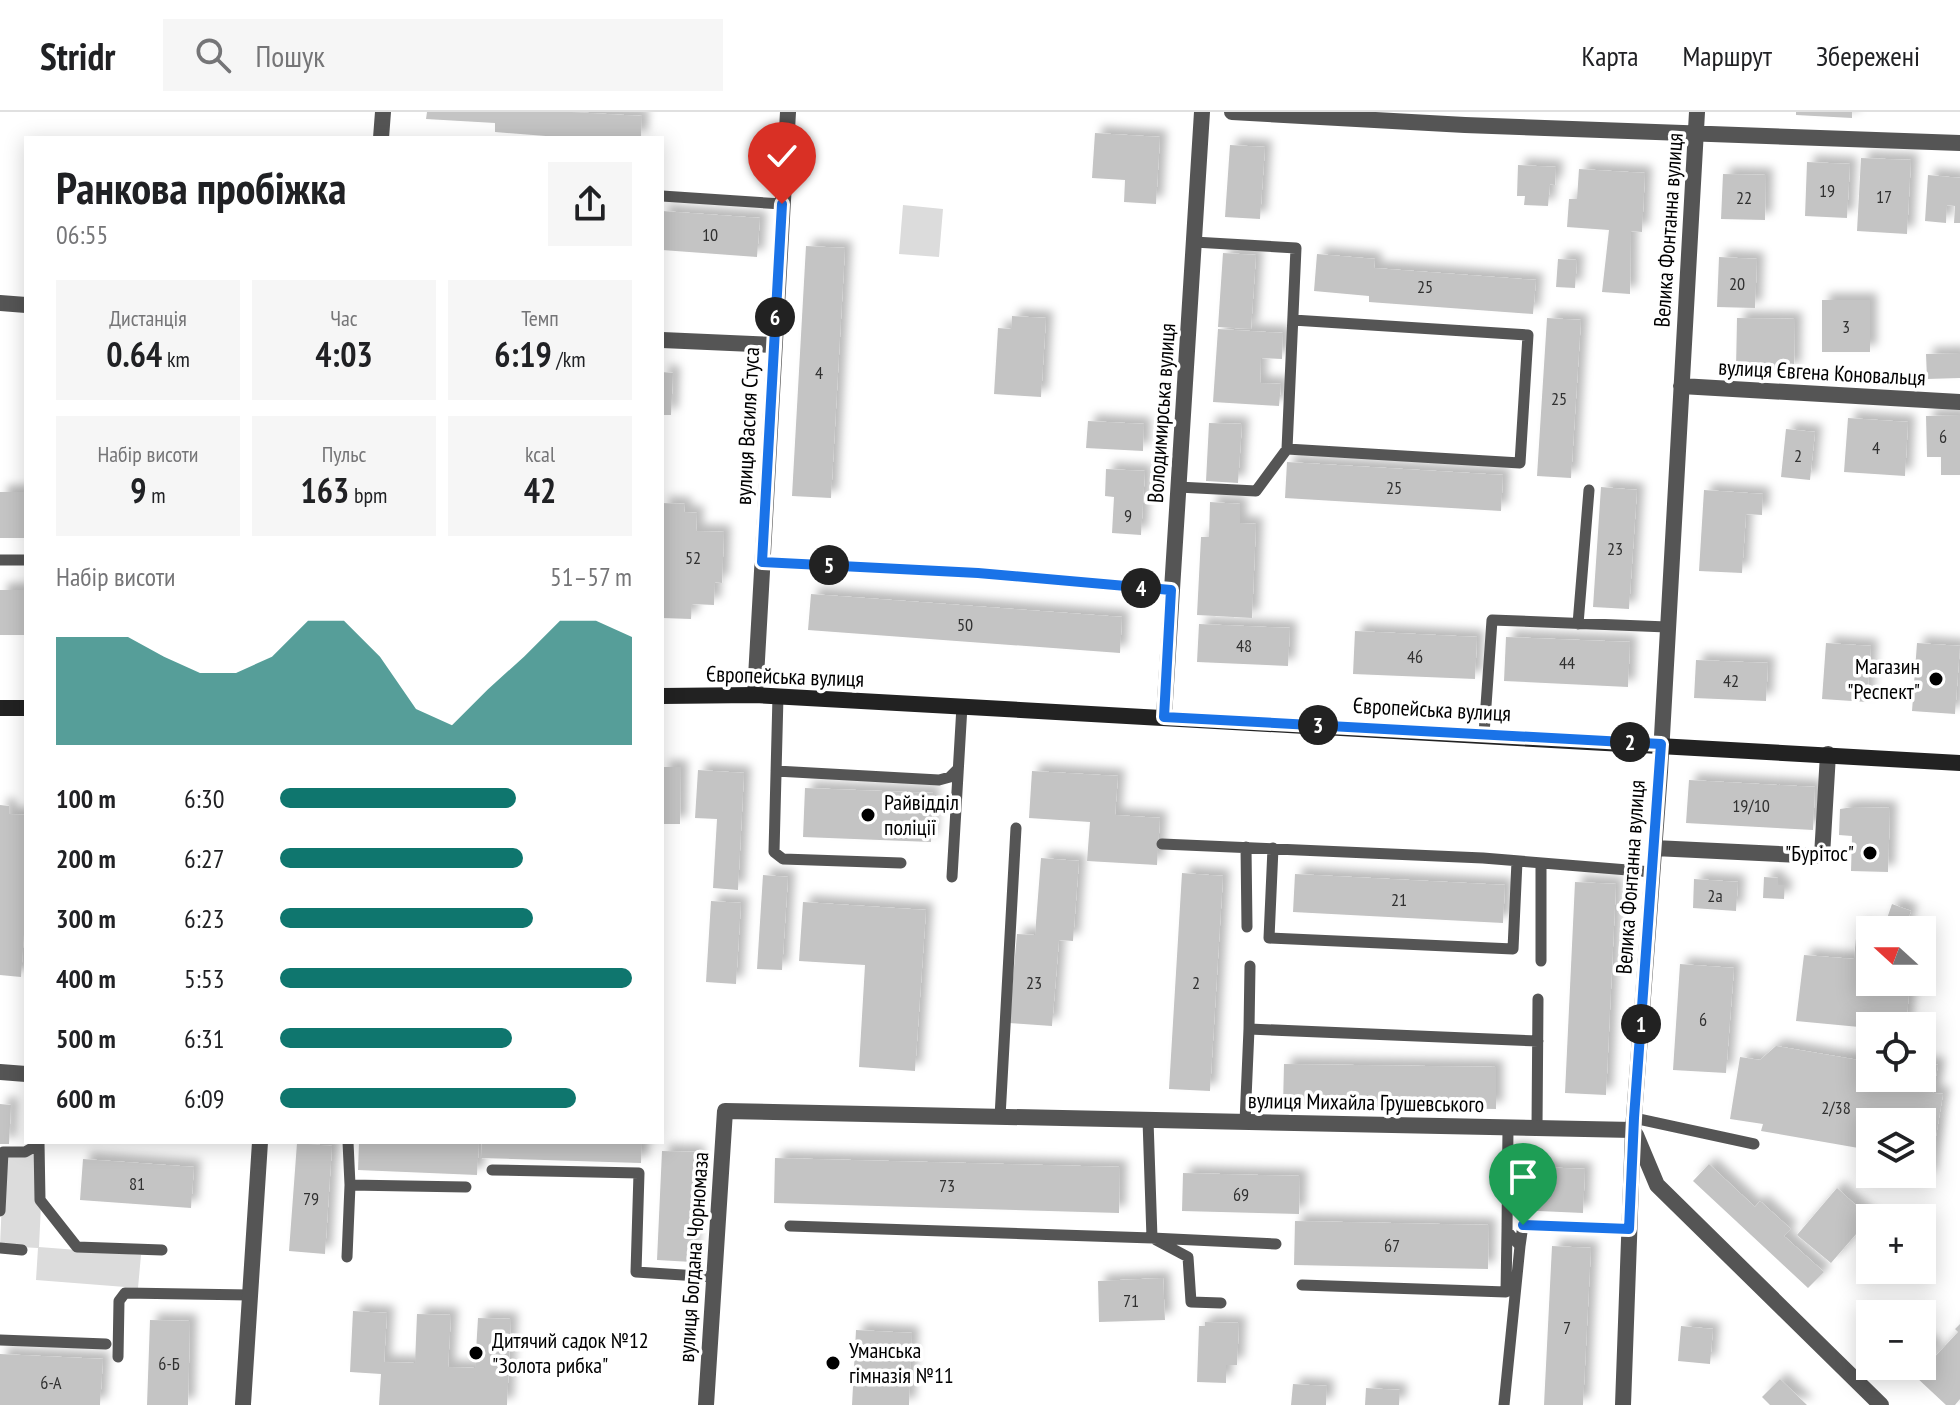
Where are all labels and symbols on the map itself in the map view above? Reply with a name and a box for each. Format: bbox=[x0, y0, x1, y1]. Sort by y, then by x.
pin bbox=[748, 122, 816, 204]
street label: Велика Фонтанна вулиця bbox=[1647, 132, 1689, 328]
house number: 19 bbox=[1819, 179, 1835, 202]
house number: 17 bbox=[1876, 185, 1892, 208]
house number: 22 bbox=[1736, 186, 1752, 209]
house number: 10 bbox=[702, 223, 718, 246]
house number: 20 bbox=[1729, 272, 1745, 295]
house number: 25 bbox=[1417, 275, 1433, 298]
pin: 6 bbox=[755, 297, 795, 337]
house number: 3 bbox=[1842, 315, 1850, 338]
street label: Володимирська вулиця bbox=[1141, 322, 1181, 504]
street label: вулиця Василя Стуса bbox=[729, 346, 765, 506]
street label: вулиця Євгена Коновальця bbox=[1718, 353, 1926, 391]
house number: 4 bbox=[815, 361, 823, 384]
house number: 25 bbox=[1551, 387, 1567, 410]
house number: 6 bbox=[1939, 425, 1947, 448]
house number: 4 bbox=[1872, 436, 1880, 459]
house number: 2 bbox=[1794, 444, 1802, 467]
house number: 25 bbox=[1386, 476, 1402, 499]
house number: 9 bbox=[1124, 504, 1132, 527]
house number: 23 bbox=[1607, 537, 1623, 560]
pin: 5 bbox=[809, 545, 849, 585]
house number: 52 bbox=[685, 546, 701, 569]
pin: 4 bbox=[1121, 568, 1161, 608]
house number: 50 bbox=[957, 613, 973, 636]
house number: 48 bbox=[1236, 634, 1252, 657]
house number: 46 bbox=[1407, 645, 1423, 668]
house number: 44 bbox=[1559, 651, 1575, 674]
place label: Магазин "Респект" bbox=[1847, 652, 1920, 705]
street label: Європейська вулиця bbox=[705, 659, 865, 693]
house number: 42 bbox=[1723, 669, 1739, 692]
marker: Магазин "Респект" bbox=[1927, 670, 1945, 688]
street label: Європейська вулиця bbox=[1352, 691, 1512, 727]
pin: 3 bbox=[1298, 705, 1338, 745]
pin: 2 bbox=[1610, 722, 1650, 762]
street label: Велика Фонтанна вулиця bbox=[1609, 779, 1651, 975]
place label: Райвідділ поліції bbox=[884, 788, 959, 841]
house number: 19/10 bbox=[1732, 794, 1770, 817]
marker: Райвідділ поліції bbox=[859, 806, 877, 824]
place label: "Бурітос" bbox=[1785, 839, 1854, 867]
marker: "Бурітос" bbox=[1861, 844, 1879, 862]
house number: 2а bbox=[1707, 884, 1723, 907]
house number: 21 bbox=[1391, 888, 1407, 911]
north arrow bbox=[1856, 916, 1936, 996]
house number: 23 bbox=[1026, 971, 1042, 994]
house number: 2 bbox=[1192, 971, 1200, 994]
pin: 1 bbox=[1621, 1004, 1661, 1044]
house number: 6 bbox=[1699, 1008, 1707, 1031]
street label: вулиця Михайла Грушевського bbox=[1248, 1086, 1484, 1118]
house number: 2/38 bbox=[1821, 1096, 1851, 1119]
pin bbox=[1489, 1143, 1557, 1225]
street label: вулиця Богдана Чорномаза bbox=[672, 1151, 714, 1363]
house number: 81 bbox=[129, 1172, 145, 1195]
house number: 73 bbox=[939, 1174, 955, 1197]
house number: 69 bbox=[1233, 1183, 1249, 1206]
house number: 79 bbox=[303, 1187, 319, 1210]
house number: 67 bbox=[1384, 1234, 1400, 1257]
house number: 71 bbox=[1123, 1289, 1139, 1312]
house number: 7 bbox=[1563, 1316, 1571, 1339]
place label: Дитячий садок №12 "Золота рибка" bbox=[492, 1326, 649, 1379]
place label: Уманська гімназія №11 bbox=[849, 1336, 954, 1389]
marker: Дитячий садок №12 "Золота рибка" bbox=[467, 1344, 485, 1362]
house number: 6-Б bbox=[158, 1352, 180, 1375]
marker: Уманська гімназія №11 bbox=[824, 1354, 842, 1372]
house number: 6-А bbox=[40, 1371, 62, 1394]

